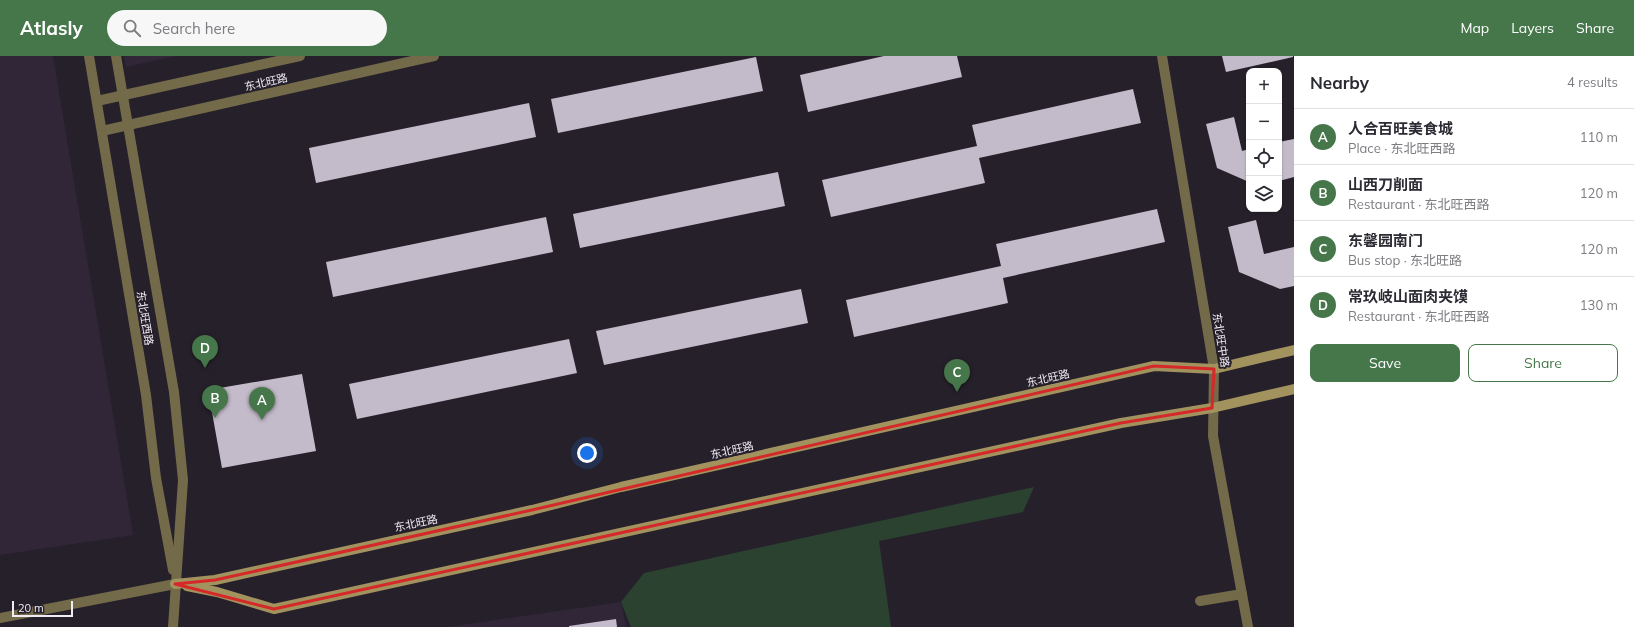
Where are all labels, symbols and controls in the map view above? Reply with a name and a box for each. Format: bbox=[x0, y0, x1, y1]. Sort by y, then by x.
search box bbox=[107, 10, 387, 46]
text: Atlasly bbox=[20, 16, 83, 40]
icon: search bbox=[121, 17, 143, 39]
text: Search here bbox=[153, 19, 235, 38]
text: Map bbox=[1460, 19, 1489, 37]
text: Layers bbox=[1511, 19, 1554, 37]
text: Share bbox=[1576, 19, 1614, 37]
map controls bbox=[1246, 68, 1282, 212]
button: + bbox=[1246, 68, 1282, 104]
street label: 东北旺路 bbox=[243, 70, 289, 94]
text: Nearby bbox=[1310, 72, 1369, 93]
text: 4 results bbox=[1567, 74, 1618, 90]
button: − bbox=[1246, 104, 1282, 140]
text: 人合百旺美食城 bbox=[1348, 119, 1453, 138]
text: A bbox=[1318, 129, 1328, 145]
text: 110 m bbox=[1580, 129, 1618, 145]
button: locate bbox=[1246, 140, 1282, 176]
text: Place · 东北旺西路 bbox=[1348, 140, 1456, 156]
text: 山西刀削面 bbox=[1348, 175, 1423, 194]
button: layers bbox=[1246, 176, 1282, 212]
text: B bbox=[1319, 185, 1327, 201]
text: 120 m bbox=[1580, 185, 1618, 201]
text: Restaurant · 东北旺西路 bbox=[1348, 196, 1490, 212]
text: 东馨园南门 bbox=[1348, 231, 1423, 250]
text: C bbox=[1319, 241, 1327, 257]
text: 120 m bbox=[1580, 241, 1618, 257]
text: Bus stop · 东北旺路 bbox=[1348, 252, 1462, 268]
text: 常玖岐山面肉夹馍 bbox=[1348, 287, 1468, 306]
street label: 东北旺西路 bbox=[134, 290, 156, 346]
text: D bbox=[1318, 297, 1328, 313]
text: 130 m bbox=[1580, 297, 1618, 313]
text: Restaurant · 东北旺西路 bbox=[1348, 308, 1490, 324]
street label: 东北旺中路 bbox=[1210, 312, 1232, 368]
pin: D bbox=[192, 335, 218, 368]
button: Save bbox=[1310, 344, 1460, 382]
button: Share bbox=[1468, 344, 1618, 382]
pin: C bbox=[944, 359, 970, 392]
street label: 东北旺路 bbox=[1025, 366, 1071, 390]
pin: B bbox=[202, 385, 228, 418]
pin: A bbox=[249, 387, 275, 420]
street label: 东北旺路 bbox=[709, 438, 755, 462]
your location bbox=[577, 443, 597, 463]
street label: 东北旺路 bbox=[393, 512, 439, 534]
scale bar bbox=[12, 599, 73, 618]
text: 20 m bbox=[18, 601, 44, 615]

